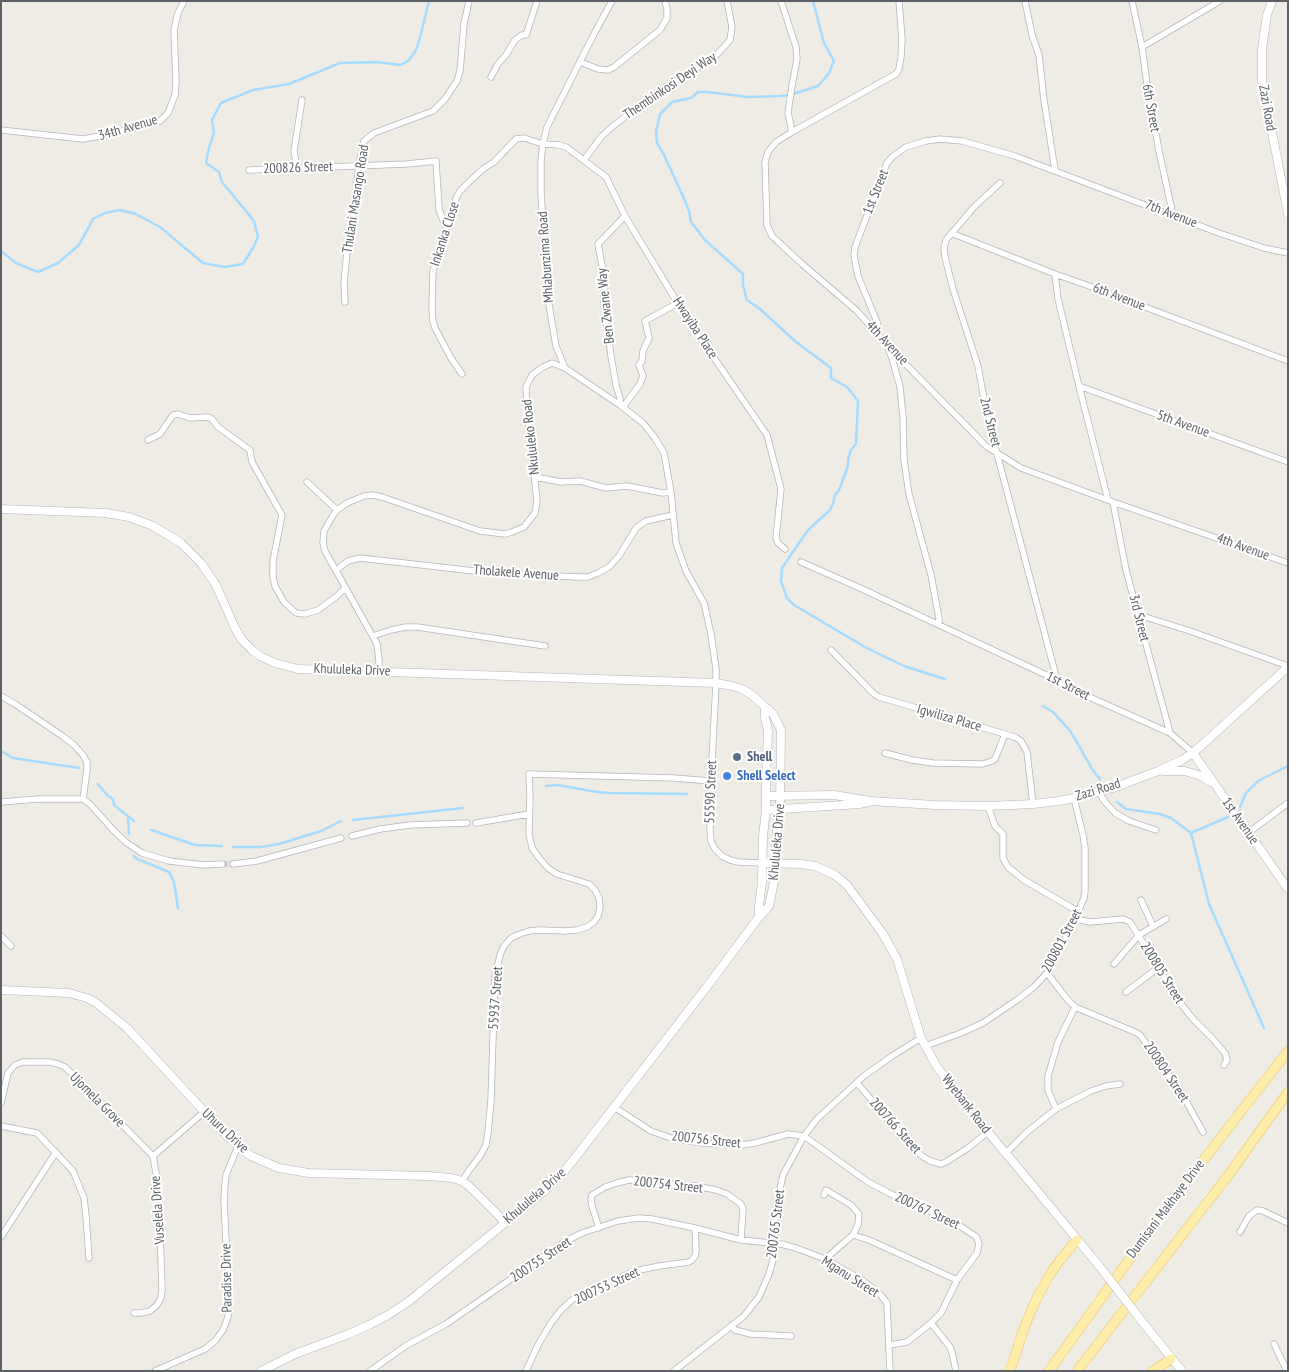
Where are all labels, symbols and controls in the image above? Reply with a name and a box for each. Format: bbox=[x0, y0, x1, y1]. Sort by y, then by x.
street label: Thembinkosi Deyi Way bbox=[620, 49, 720, 123]
street label: 6th Street bbox=[1139, 83, 1163, 133]
street label: Zazi Road bbox=[1255, 84, 1279, 132]
street label: 34th Avenue bbox=[96, 112, 160, 144]
street label: Thulani Masango Road bbox=[339, 144, 373, 254]
street label: 200826 Street bbox=[263, 158, 333, 178]
street label: 1st Street bbox=[859, 167, 893, 217]
street label: 7th Avenue bbox=[1143, 196, 1199, 232]
street label: Inkanka Close bbox=[427, 200, 463, 268]
street label: Mhlabunzima Road bbox=[534, 211, 558, 303]
street label: Ben Zwane Way bbox=[594, 267, 618, 345]
street label: 6th Avenue bbox=[1090, 279, 1148, 315]
street label: Hwayiba Place bbox=[669, 294, 721, 362]
street label: 4th Avenue bbox=[862, 317, 912, 369]
street label: 2nd Street bbox=[976, 395, 1004, 449]
street label: Nkululeko Road bbox=[519, 399, 543, 475]
street label: 5th Avenue bbox=[1154, 407, 1212, 441]
street label: 4th Avenue bbox=[1214, 530, 1272, 564]
street label: Tholakele Avenue bbox=[473, 562, 559, 584]
street label: 3rd Street bbox=[1125, 593, 1153, 643]
street label: Khululeka Drive bbox=[313, 660, 391, 680]
street label: 1st Street bbox=[1043, 668, 1093, 704]
street label: Igwiliza Place bbox=[915, 701, 983, 735]
place label: Shell bbox=[747, 749, 772, 765]
marker: Shell bbox=[731, 751, 743, 763]
street label: 55590 Street bbox=[701, 760, 721, 824]
place label: Shell Select bbox=[737, 768, 796, 784]
marker: Shell Select bbox=[721, 770, 733, 782]
street label: Zazi Road bbox=[1073, 775, 1123, 805]
street label: 1st Avenue bbox=[1218, 794, 1262, 848]
street label: Khululeka Drive bbox=[765, 803, 789, 881]
street label: 200801 Street bbox=[1038, 906, 1086, 976]
street label: 200805 Street bbox=[1136, 939, 1188, 1007]
street label: 55937 Street bbox=[485, 966, 507, 1030]
street label: 200804 Street bbox=[1140, 1038, 1192, 1106]
street label: Ujomela Grove bbox=[66, 1069, 128, 1131]
street label: Wyebank Road bbox=[938, 1071, 994, 1137]
street label: 200766 Street bbox=[865, 1094, 925, 1158]
street label: Uhuru Drive bbox=[198, 1105, 252, 1157]
street label: 200756 Street bbox=[670, 1128, 742, 1152]
street label: Dumisani Makhaye Drive bbox=[1123, 1156, 1209, 1262]
street label: Khululeka Drive bbox=[500, 1164, 570, 1228]
street label: 200754 Street bbox=[632, 1173, 704, 1197]
street label: Vuselela Drive bbox=[147, 1175, 169, 1245]
street label: 200765 Street bbox=[763, 1188, 789, 1260]
street label: 200767 Street bbox=[892, 1189, 962, 1233]
street label: 200755 Street bbox=[507, 1234, 575, 1286]
street label: Paradise Drive bbox=[218, 1243, 236, 1313]
street label: Mganu Street bbox=[818, 1253, 882, 1301]
street label: 200753 Street bbox=[572, 1264, 642, 1308]

